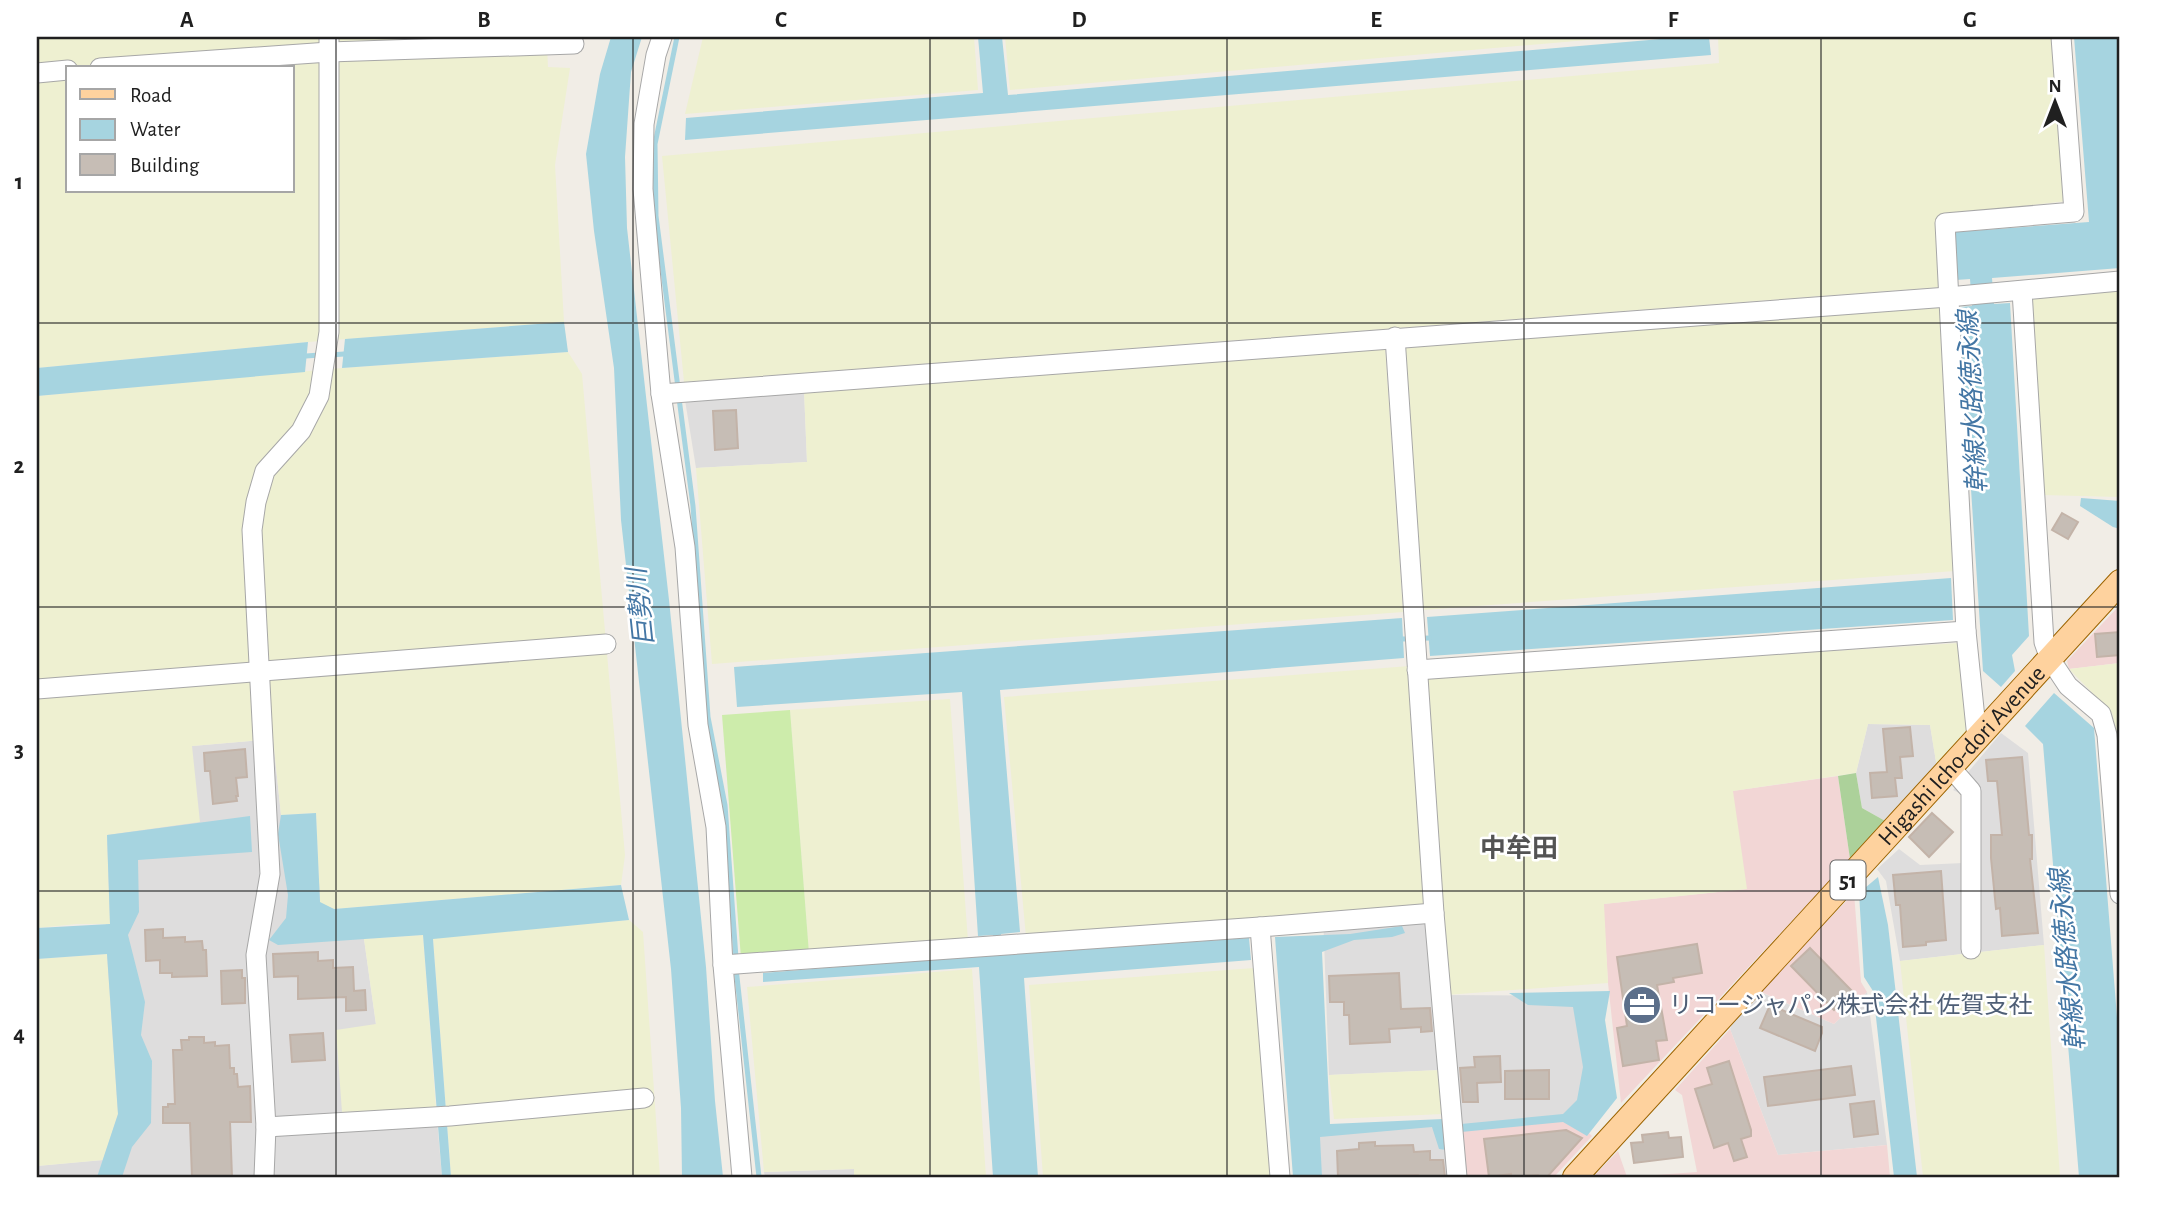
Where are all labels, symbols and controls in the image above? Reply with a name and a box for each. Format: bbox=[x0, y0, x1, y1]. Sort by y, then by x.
text: A bbox=[180, 9, 194, 32]
text: B bbox=[477, 9, 491, 32]
text: C bbox=[775, 9, 787, 32]
text: D bbox=[1071, 9, 1087, 32]
text: E bbox=[1370, 9, 1382, 32]
text: F bbox=[1668, 9, 1679, 32]
text: G bbox=[1963, 9, 1977, 32]
legend bbox=[66, 66, 294, 192]
north arrow bbox=[2021, 66, 2090, 136]
text: N bbox=[2048, 77, 2062, 96]
text: Road bbox=[130, 85, 172, 106]
text: Water bbox=[130, 119, 180, 140]
text: Building bbox=[130, 155, 200, 176]
text: 1 bbox=[15, 171, 23, 194]
water label: 幹線水路徳永線 bbox=[1954, 307, 1991, 494]
text: 2 bbox=[14, 455, 25, 478]
water label: 巨勢川 bbox=[623, 564, 658, 647]
street label: Higashi Icho-dori Avenue bbox=[1874, 661, 2050, 850]
text: 3 bbox=[14, 739, 24, 762]
district label: 中牟田 bbox=[1480, 834, 1558, 862]
road number: 51 bbox=[1830, 860, 1866, 900]
water label: 幹線水路徳永線 bbox=[2046, 865, 2089, 1052]
office icon: リコージャパン株式会社 佐賀支社 bbox=[1621, 984, 1663, 1026]
place label: リコージャパン株式会社 佐賀支社 bbox=[1669, 992, 2032, 1018]
text: 4 bbox=[13, 1023, 25, 1046]

